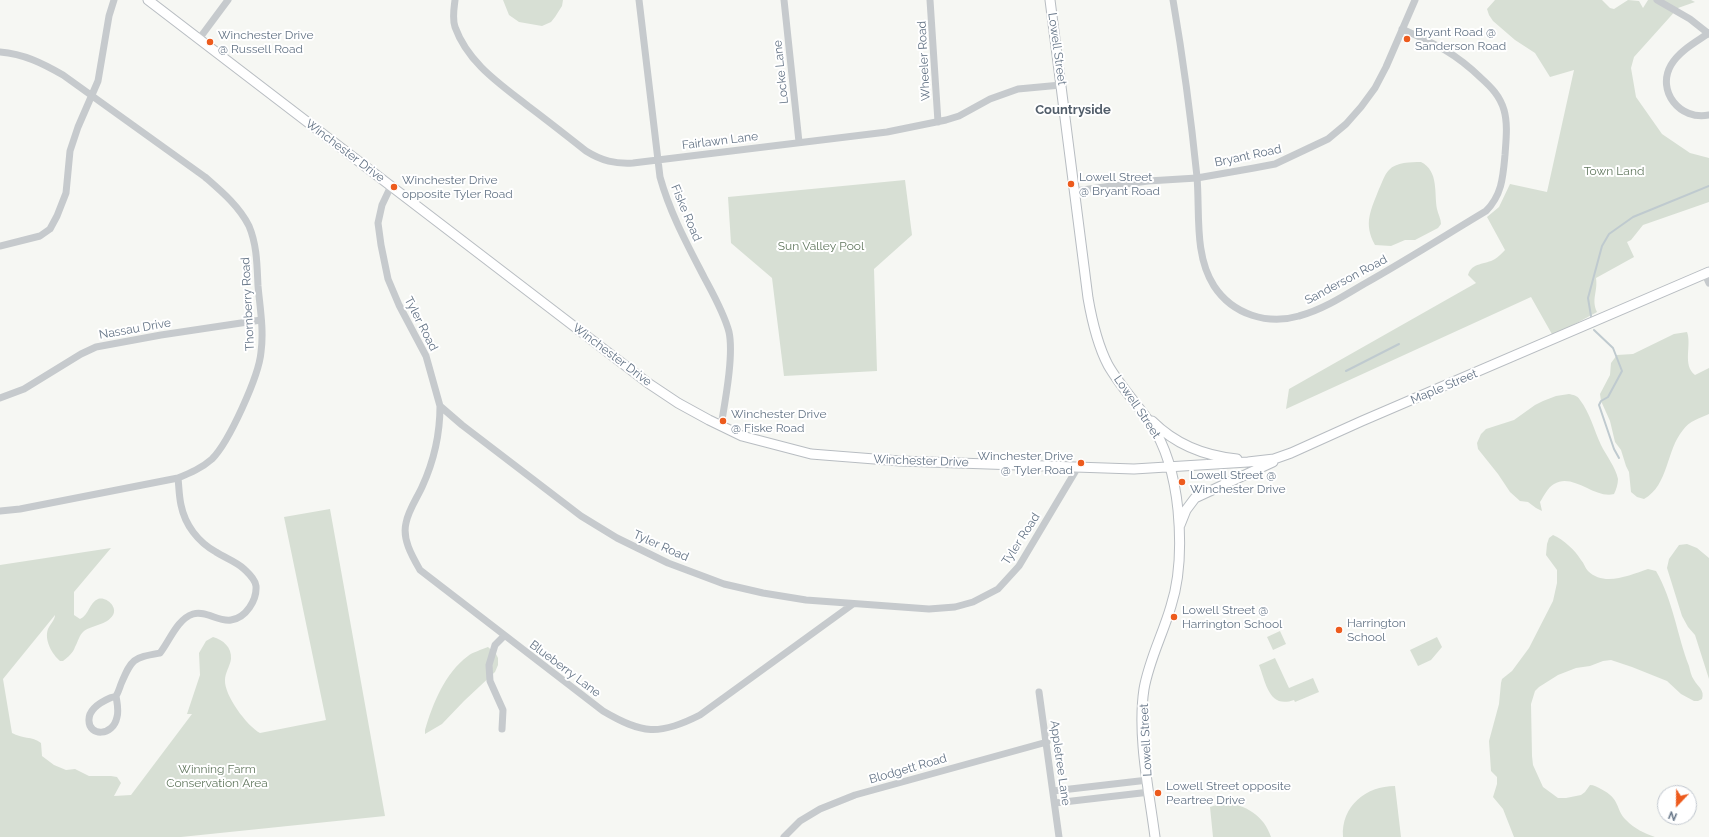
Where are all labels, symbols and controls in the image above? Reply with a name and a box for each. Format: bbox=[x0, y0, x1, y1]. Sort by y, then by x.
street label: Lowell Street bbox=[1045, 12, 1069, 86]
street label: Wheeler Road bbox=[915, 21, 933, 101]
place label: Bryant Road @ Sanderson Road bbox=[1415, 25, 1506, 53]
place label: Winchester Drive @ Russell Road bbox=[218, 28, 313, 56]
marker: Bryant Road @ Sanderson Road bbox=[1402, 34, 1412, 44]
marker: Winchester Drive @ Russell Road bbox=[205, 37, 215, 47]
street label: Locke Lane bbox=[770, 39, 792, 105]
district label: Countryside bbox=[1035, 102, 1111, 118]
street label: Winchester Drive bbox=[303, 117, 387, 185]
street label: Fairlawn Lane bbox=[681, 129, 759, 153]
street label: Bryant Road bbox=[1213, 142, 1283, 170]
park label: Town Land bbox=[1584, 164, 1644, 178]
place label: Lowell Street @ Bryant Road bbox=[1079, 170, 1160, 198]
place label: Winchester Drive opposite Tyler Road bbox=[402, 173, 513, 201]
marker: Lowell Street @ Bryant Road bbox=[1066, 179, 1076, 189]
marker: Winchester Drive opposite Tyler Road bbox=[389, 182, 399, 192]
street label: Fiske Road bbox=[668, 182, 704, 244]
park label: Sun Valley Pool bbox=[778, 239, 864, 253]
street label: Sanderson Road bbox=[1302, 252, 1390, 308]
street label: Thornberry Road bbox=[238, 257, 258, 351]
street label: Tyler Road bbox=[401, 294, 441, 354]
street label: Nassau Drive bbox=[98, 316, 172, 342]
street label: Winchester Drive bbox=[570, 321, 654, 389]
street label: Maple Street bbox=[1408, 366, 1480, 408]
street label: Lowell Street bbox=[1111, 373, 1163, 441]
place label: Winchester Drive @ Fiske Road bbox=[731, 407, 826, 435]
marker: Winchester Drive @ Fiske Road bbox=[718, 416, 728, 426]
place label: Winchester Drive @ Tyler Road bbox=[978, 449, 1073, 477]
street label: Winchester Drive bbox=[873, 452, 969, 470]
marker: Winchester Drive @ Tyler Road bbox=[1076, 458, 1086, 468]
place label: Lowell Street @ Winchester Drive bbox=[1190, 468, 1285, 496]
marker: Lowell Street @ Winchester Drive bbox=[1177, 477, 1187, 487]
street label: Tyler Road bbox=[999, 510, 1043, 568]
street label: Tyler Road bbox=[631, 527, 691, 565]
place label: Lowell Street @ Harrington School bbox=[1182, 603, 1282, 631]
marker: Lowell Street @ Harrington School bbox=[1169, 612, 1179, 622]
place label: Harrington School bbox=[1347, 616, 1406, 644]
marker: Harrington School bbox=[1334, 625, 1344, 635]
street label: Blueberry Lane bbox=[527, 638, 603, 700]
street label: Lowell Street bbox=[1137, 703, 1155, 777]
street label: Appletree Lane bbox=[1047, 719, 1073, 807]
street label: Blodgett Road bbox=[867, 751, 949, 787]
park label: Winning Farm Conservation Area bbox=[166, 762, 268, 790]
place label: Lowell Street opposite Peartree Drive bbox=[1166, 779, 1291, 807]
north arrow bbox=[1657, 785, 1697, 825]
marker: Lowell Street opposite Peartree Drive bbox=[1153, 788, 1163, 798]
text: N bbox=[1666, 808, 1679, 823]

